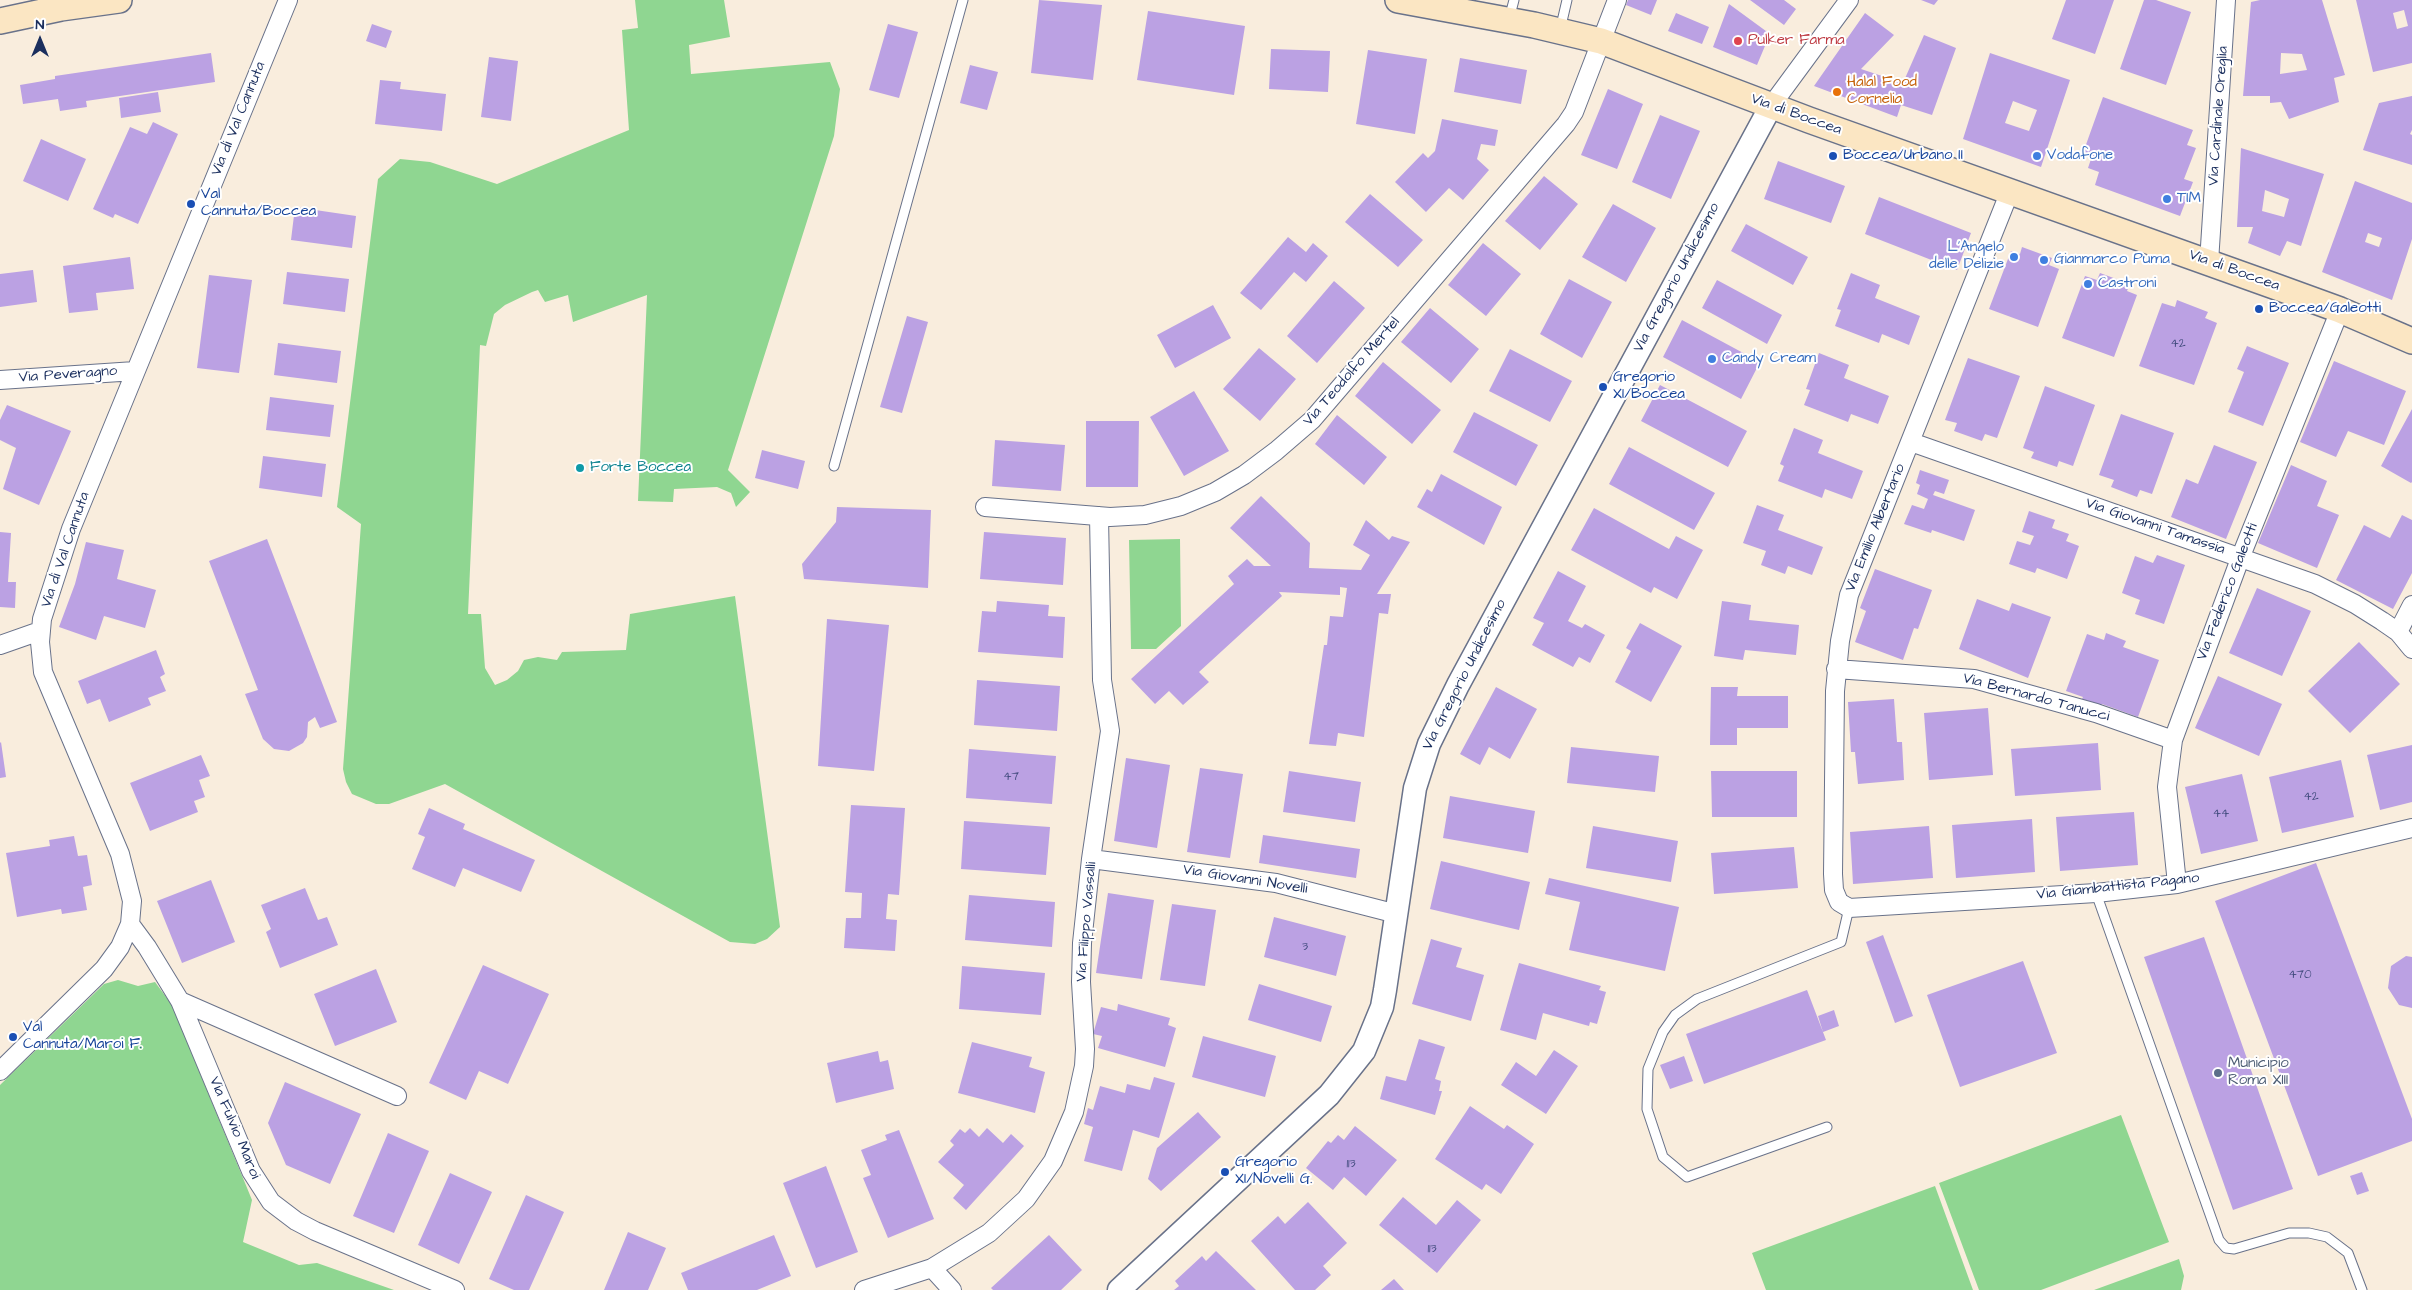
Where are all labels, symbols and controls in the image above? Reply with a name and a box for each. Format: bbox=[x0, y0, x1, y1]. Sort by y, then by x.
north arrow bbox=[15, 15, 65, 65]
text: N bbox=[36, 15, 44, 35]
place label: Pulker Farma bbox=[1748, 32, 1845, 50]
marker: Pulker Farma bbox=[1732, 35, 1744, 47]
street label: Via Cardinale Oreglia bbox=[2205, 46, 2233, 186]
street label: Via di Val Cannuta bbox=[208, 59, 270, 179]
place label: Halal Food Cornelia bbox=[1847, 74, 1917, 109]
marker: Halal Food Cornelia bbox=[1831, 86, 1843, 98]
street label: Via di Boccea bbox=[1748, 90, 1844, 140]
place label: Boccea/Urbano II bbox=[1843, 147, 1963, 165]
place label: Vodafone bbox=[2047, 147, 2113, 165]
marker: Boccea/Urbano II bbox=[1827, 150, 1839, 162]
marker: Vodafone bbox=[2031, 150, 2043, 162]
place label: Val Cannuta/Boccea bbox=[201, 186, 316, 221]
place label: TIM bbox=[2177, 190, 2201, 208]
marker: TIM bbox=[2161, 193, 2173, 205]
marker: Val Cannuta/Boccea bbox=[185, 198, 197, 210]
street label: Via Gregorio Undicesimo bbox=[1630, 200, 1724, 356]
place label: L'Angelo delle Delizie bbox=[1929, 239, 2004, 274]
street label: Via di Boccea bbox=[2186, 246, 2282, 296]
marker: L'Angelo delle Delizie bbox=[2008, 251, 2020, 263]
place label: Gianmarco Puma bbox=[2054, 251, 2170, 269]
marker: Gianmarco Puma bbox=[2038, 254, 2050, 266]
place label: Castroni bbox=[2098, 275, 2156, 293]
marker: Castroni bbox=[2082, 278, 2094, 290]
place label: Boccea/Galeotti bbox=[2269, 300, 2381, 318]
marker: Boccea/Galeotti bbox=[2253, 303, 2265, 315]
street label: Via Teodolfo Mertel bbox=[1300, 314, 1404, 430]
house number: 42 bbox=[2170, 337, 2186, 351]
place label: Candy Cream bbox=[1722, 350, 1816, 368]
marker: Candy Cream bbox=[1706, 353, 1718, 365]
street label: Via Peveragno bbox=[18, 363, 118, 387]
place label: Gregorio XI/Boccea bbox=[1613, 369, 1685, 404]
marker: Gregorio XI/Boccea bbox=[1597, 381, 1609, 393]
place label: Forte Boccea bbox=[590, 459, 691, 477]
street label: Via Emilio Albertario bbox=[1842, 461, 1910, 595]
marker: Forte Boccea bbox=[574, 462, 586, 474]
street label: Via di Val Cannuta bbox=[38, 490, 94, 610]
street label: Via Giovanni Tamassia bbox=[2083, 495, 2227, 559]
street label: Via Federico Galeotti bbox=[2194, 521, 2262, 663]
street label: Via Gregorio Undicesimo bbox=[1419, 597, 1511, 753]
street label: Via Bernardo Tanucci bbox=[1961, 670, 2111, 726]
house number: 47 bbox=[1003, 770, 1019, 784]
house number: 42 bbox=[2303, 790, 2319, 804]
house number: 44 bbox=[2213, 807, 2229, 821]
street label: Via Filippo Vassalli bbox=[1073, 861, 1101, 983]
street label: Via Giovanni Novelli bbox=[1181, 861, 1309, 899]
street label: Via Giambattista Pagano bbox=[2036, 870, 2200, 904]
house number: 3 bbox=[1302, 940, 1308, 954]
house number: 470 bbox=[2288, 968, 2312, 982]
place label: Val Cannuta/Maroi F. bbox=[23, 1019, 142, 1054]
marker: Val Cannuta/Maroi F. bbox=[7, 1031, 19, 1043]
place label: Municipio Roma XIII bbox=[2228, 1055, 2289, 1090]
marker: Municipio Roma XIII bbox=[2212, 1067, 2224, 1079]
street label: Via Fulvio Maroi bbox=[204, 1074, 264, 1182]
place label: Gregorio XI/Novelli G. bbox=[1235, 1154, 1312, 1189]
house number: 113 bbox=[1346, 1157, 1356, 1171]
marker: Gregorio XI/Novelli G. bbox=[1219, 1166, 1231, 1178]
house number: 113 bbox=[1427, 1242, 1437, 1256]

